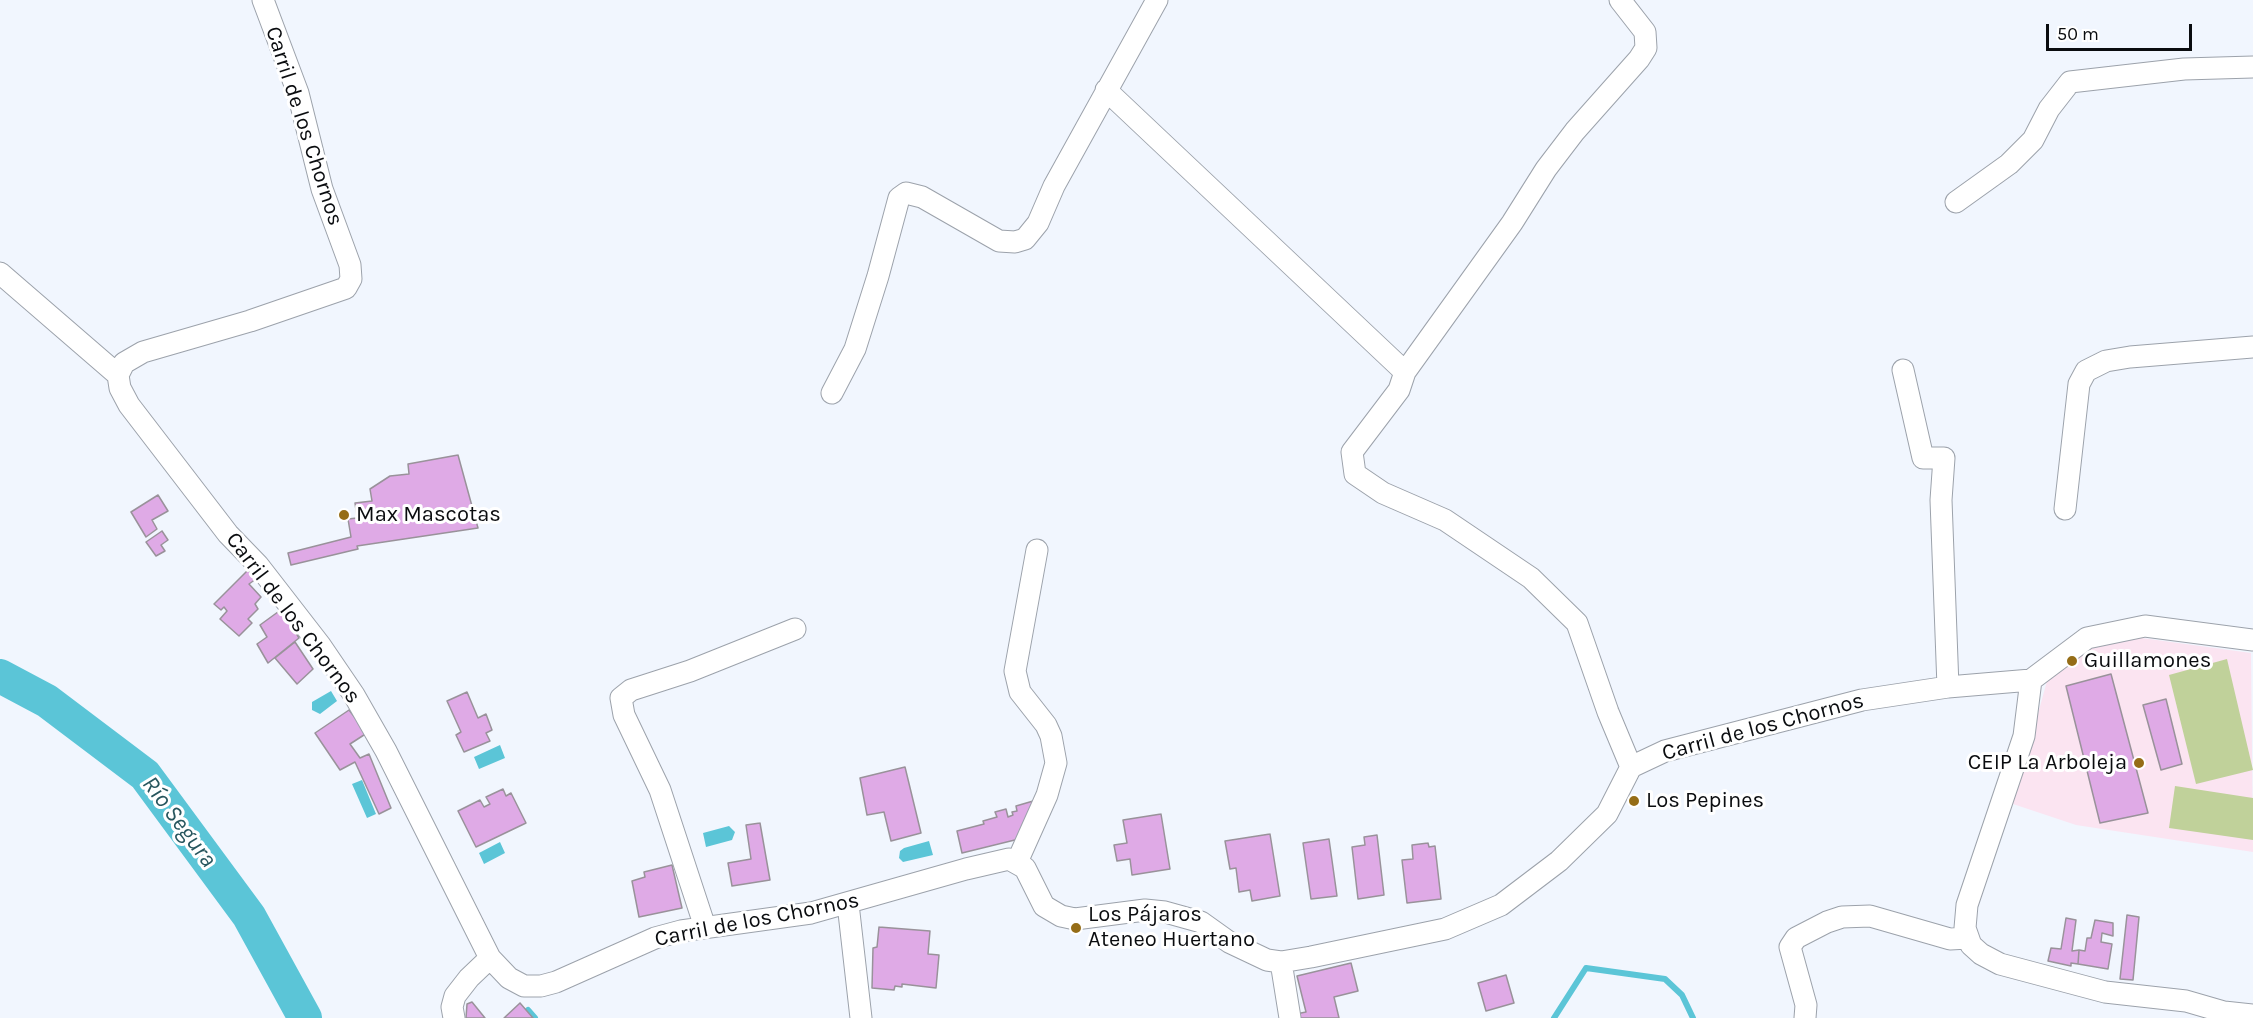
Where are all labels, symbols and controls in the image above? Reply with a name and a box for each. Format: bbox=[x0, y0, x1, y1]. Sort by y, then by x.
scale bar bbox=[2049, 12, 2194, 50]
street label: Carril de los Chornos bbox=[259, 23, 349, 229]
text: 50 m bbox=[2057, 23, 2099, 45]
place label: Max Mascotas bbox=[356, 502, 501, 528]
marker: Max Mascotas bbox=[337, 508, 351, 522]
street label: Carril de los Chornos bbox=[220, 527, 366, 709]
place label: Guillamones bbox=[2084, 648, 2211, 674]
marker: Guillamones bbox=[2065, 654, 2079, 668]
street label: Carril de los Chornos bbox=[1659, 687, 1867, 767]
place label: CEIP La Arboleja bbox=[1968, 750, 2127, 776]
marker: CEIP La Arboleja bbox=[2132, 756, 2146, 770]
water label: Río Segura bbox=[135, 771, 223, 873]
place label: Los Pepines bbox=[1646, 788, 1764, 814]
marker: Los Pepines bbox=[1627, 794, 1641, 808]
street label: Carril de los Chornos bbox=[653, 887, 861, 953]
place label: Los Pájaros Ateneo Huertano bbox=[1088, 902, 1255, 954]
marker: Los Pájaros Ateneo Huertano bbox=[1069, 921, 1083, 935]

